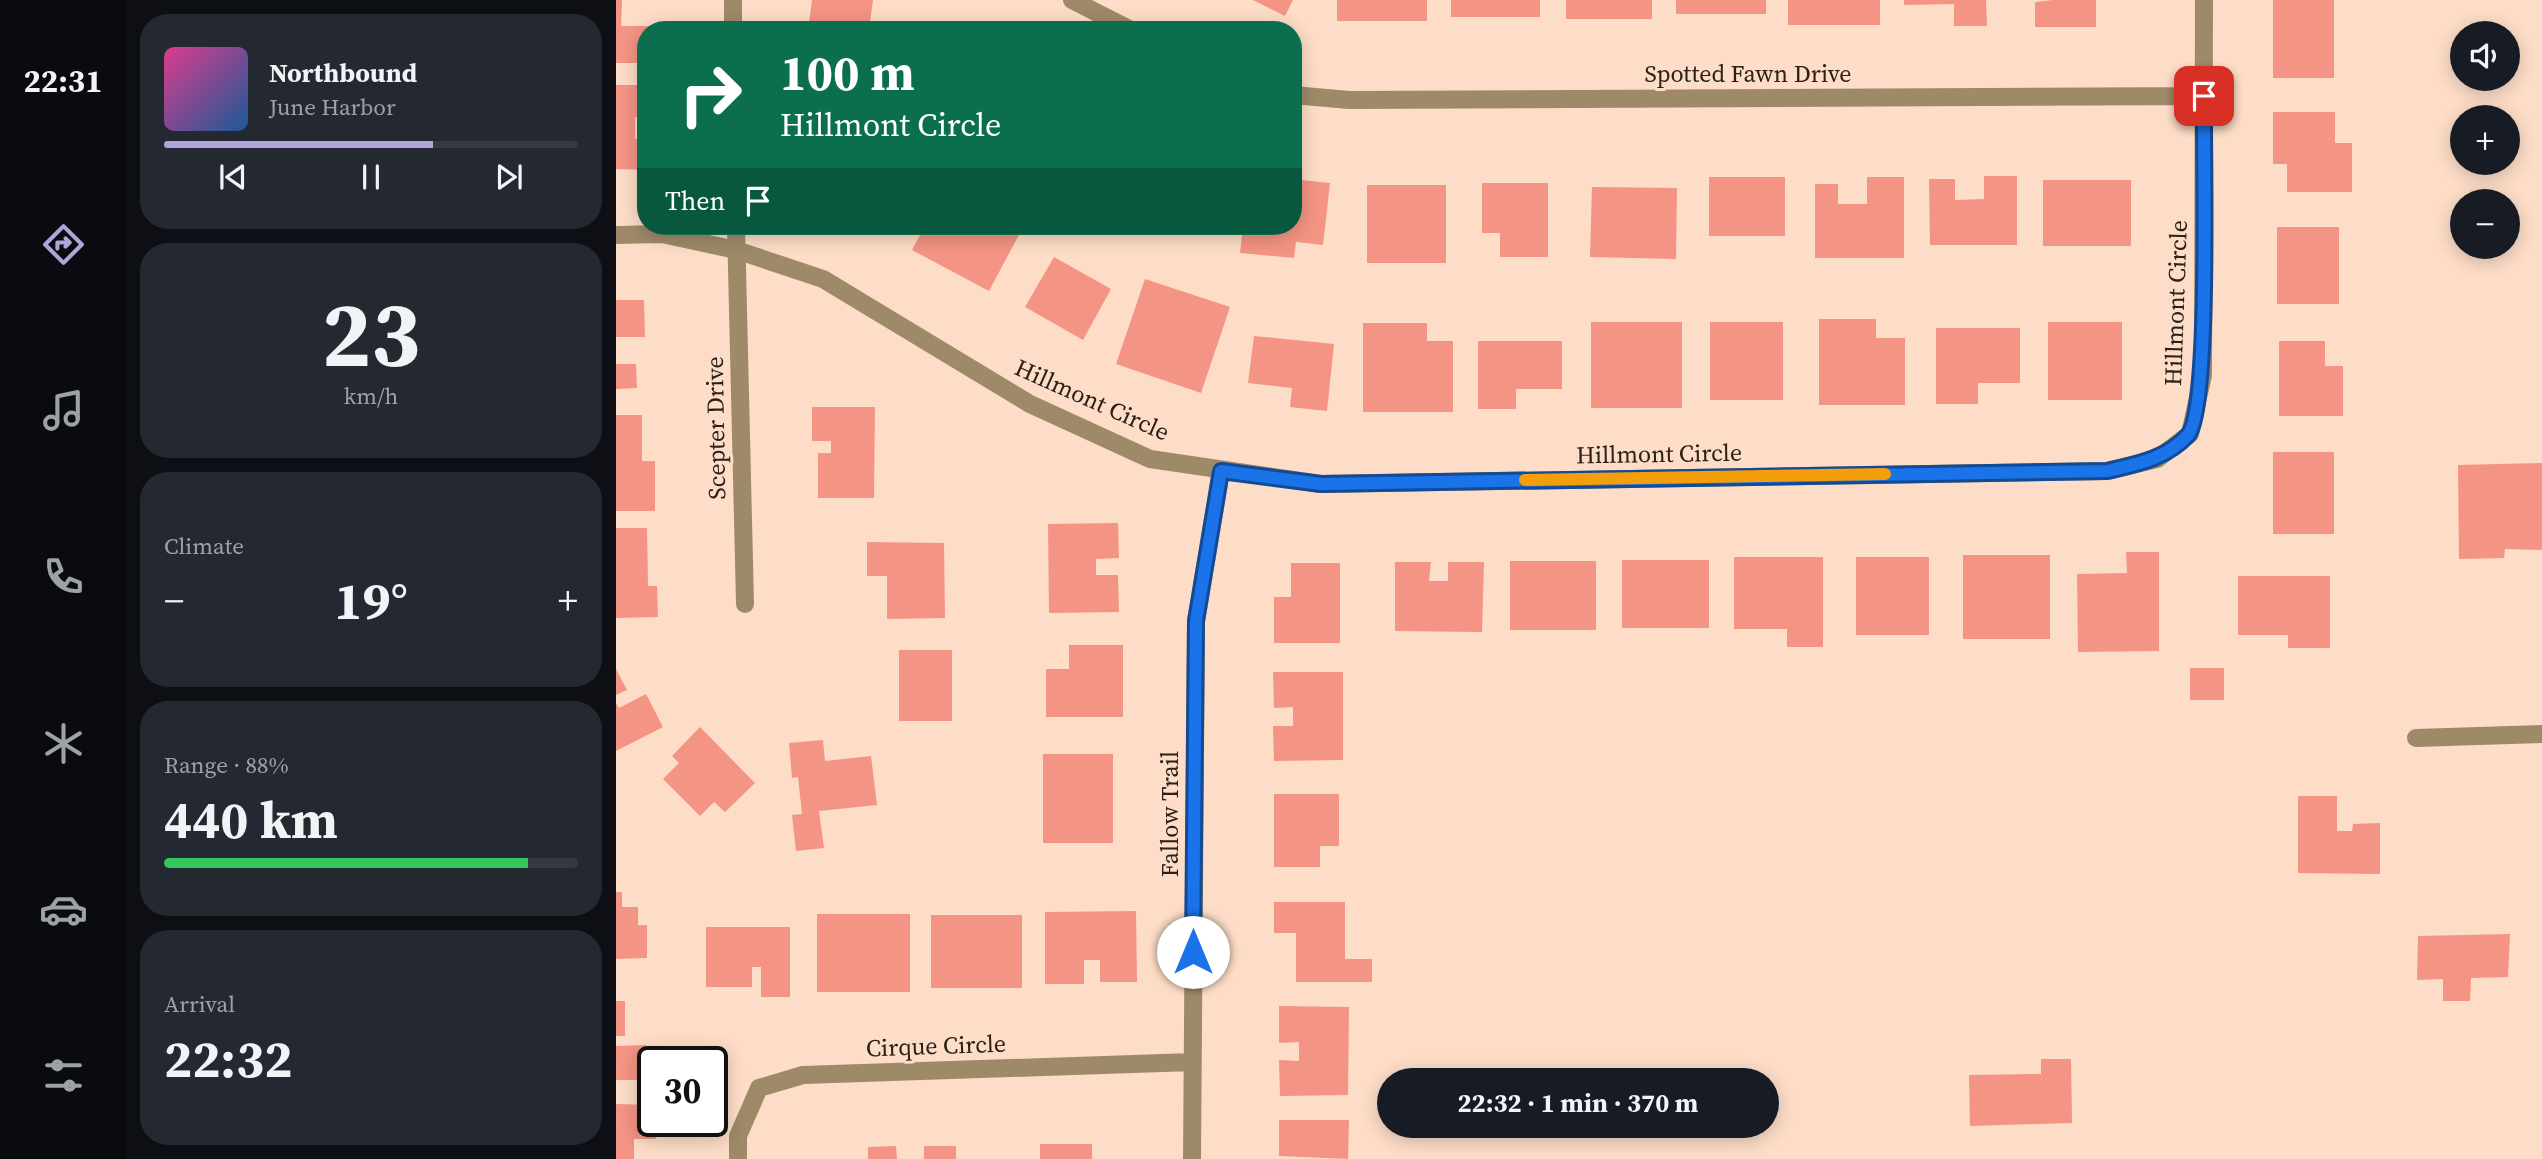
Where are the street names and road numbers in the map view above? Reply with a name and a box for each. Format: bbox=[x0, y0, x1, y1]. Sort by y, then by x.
street label: Spotted Fawn Drive bbox=[1644, 57, 1852, 90]
street label: Hillmont Circle bbox=[2156, 219, 2195, 387]
street label: Hillmont Circle bbox=[1010, 351, 1175, 448]
street label: Scepter Drive bbox=[698, 356, 733, 500]
street label: Hillmont Circle bbox=[1576, 436, 1742, 471]
street label: Fallow Trail bbox=[1153, 751, 1186, 877]
street label: Cirque Circle bbox=[865, 1027, 1007, 1064]

